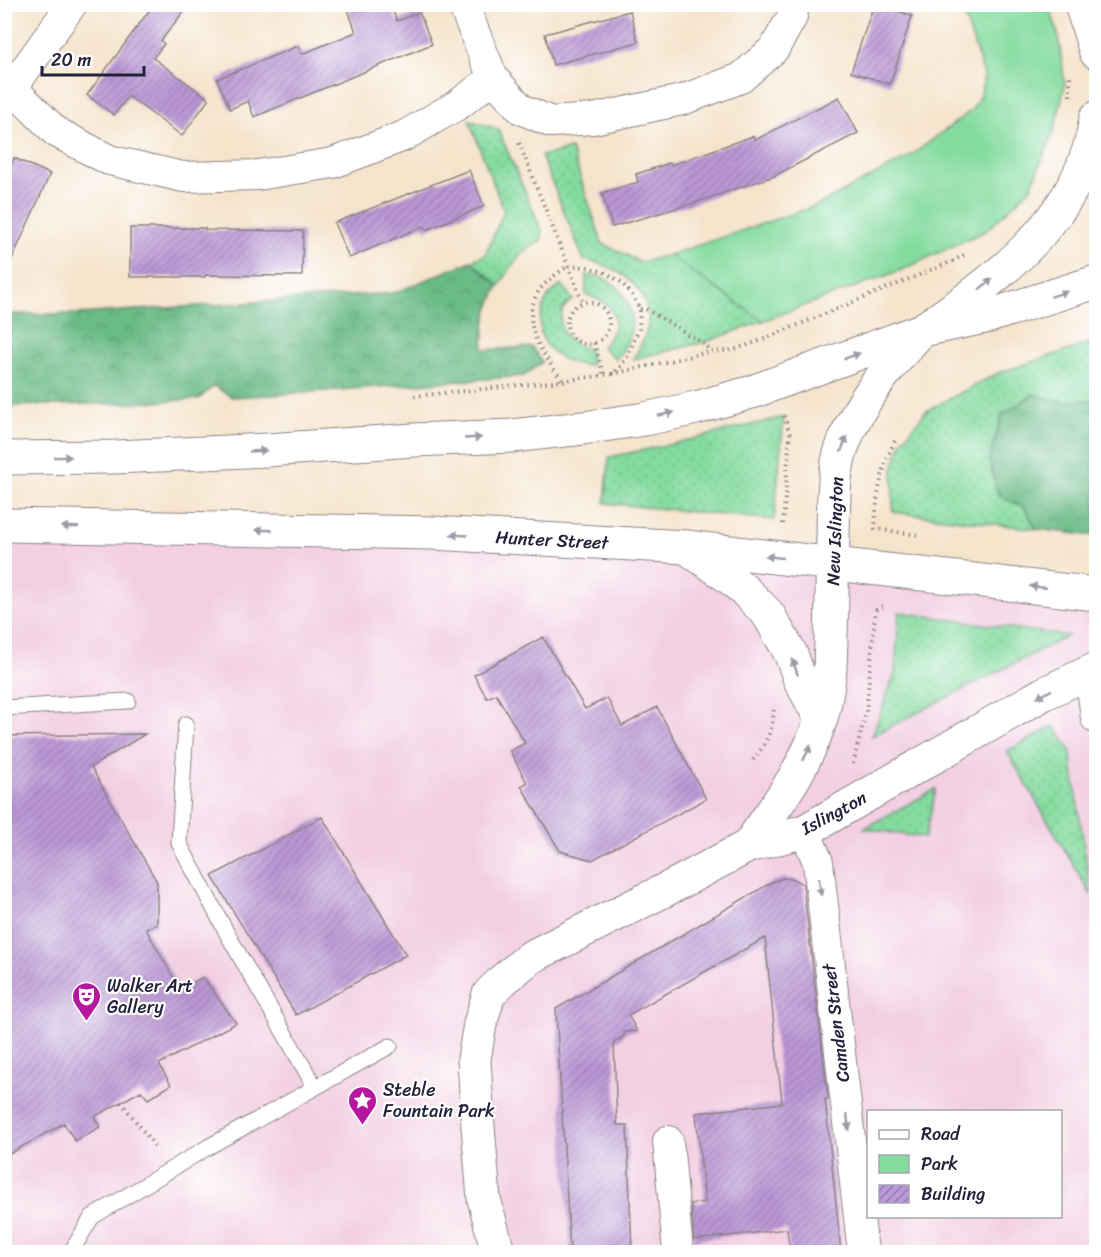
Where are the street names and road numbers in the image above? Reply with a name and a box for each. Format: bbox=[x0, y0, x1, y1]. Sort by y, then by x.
street label: New Islington bbox=[817, 476, 853, 586]
street label: Hunter Street bbox=[495, 521, 610, 559]
street label: Islington bbox=[794, 782, 873, 844]
street label: Camden Street bbox=[813, 961, 859, 1084]

